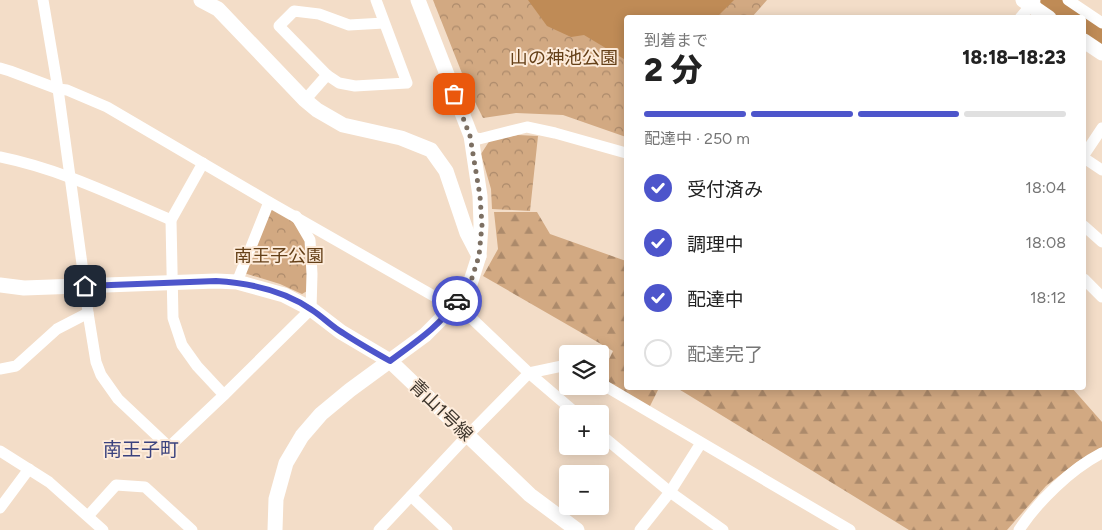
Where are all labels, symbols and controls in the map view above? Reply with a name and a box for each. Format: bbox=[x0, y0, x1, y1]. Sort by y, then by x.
text: 到着まで bbox=[644, 31, 708, 50]
text: 18:18–18:23 bbox=[962, 46, 1066, 69]
park label: 山の神池公園 bbox=[510, 47, 618, 69]
text: 2 分 bbox=[644, 51, 702, 89]
pin bbox=[433, 73, 475, 115]
icon: bag bbox=[440, 80, 468, 108]
text: 配達中 · 250 m bbox=[644, 129, 750, 148]
icon: check bbox=[644, 174, 672, 202]
text: 受付済み bbox=[687, 178, 763, 201]
text: 18:04 bbox=[1025, 178, 1066, 197]
icon: check bbox=[644, 229, 672, 257]
text: 調理中 bbox=[687, 233, 744, 256]
text: 18:08 bbox=[1025, 233, 1066, 252]
park label: 南王子公園 bbox=[234, 245, 324, 267]
pin bbox=[64, 265, 106, 307]
icon: home bbox=[71, 272, 99, 300]
courier bbox=[432, 276, 482, 326]
icon: check bbox=[644, 284, 672, 312]
icon: car bbox=[443, 287, 471, 315]
text: 配達中 bbox=[687, 288, 744, 311]
text: 18:12 bbox=[1030, 288, 1066, 307]
text: 配達完了 bbox=[687, 343, 763, 366]
map controls bbox=[559, 345, 609, 515]
button: layers bbox=[559, 345, 609, 395]
street label: 青山1号線 bbox=[405, 374, 477, 446]
button: + bbox=[559, 405, 609, 455]
district label: 南王子町 bbox=[103, 438, 179, 461]
button: − bbox=[559, 465, 609, 515]

